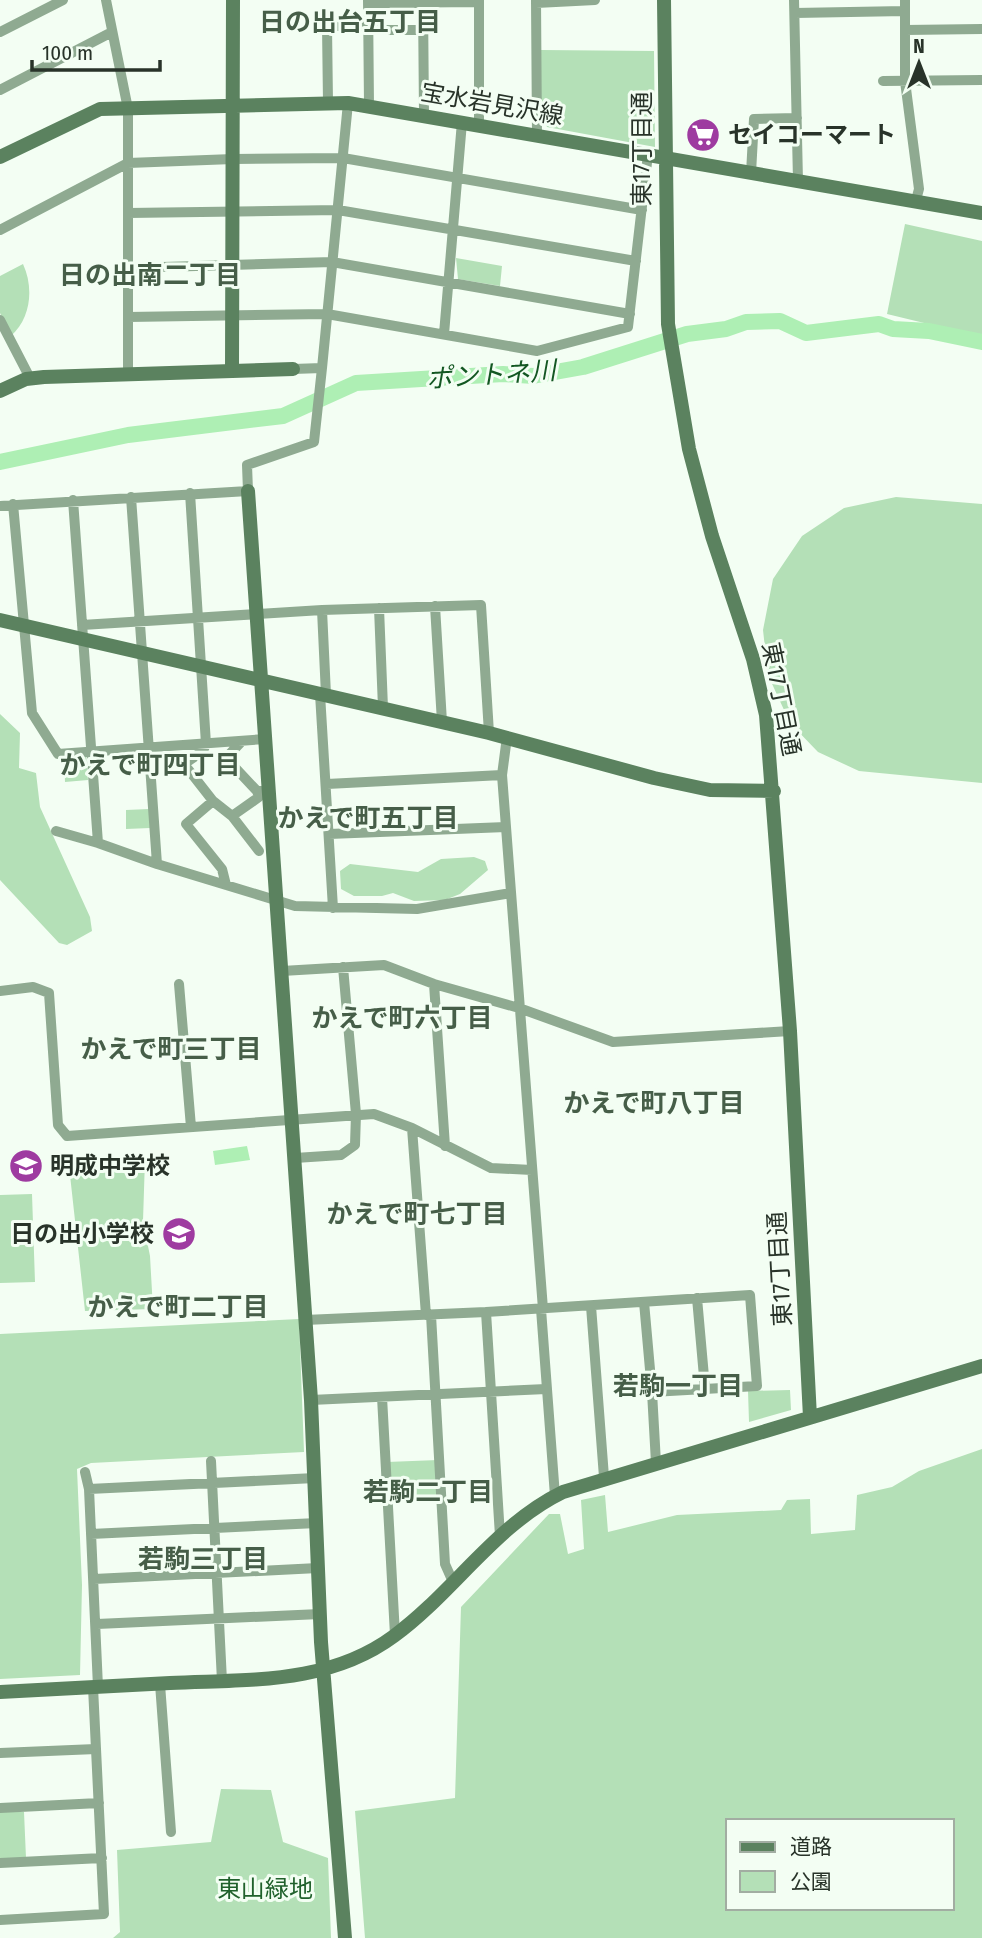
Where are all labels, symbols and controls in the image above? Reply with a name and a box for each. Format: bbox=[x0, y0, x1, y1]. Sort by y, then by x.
district label: 日の出台五丁目 bbox=[259, 7, 441, 38]
scale bar bbox=[32, 28, 159, 72]
north arrow bbox=[884, 28, 954, 98]
text: N bbox=[913, 35, 925, 58]
text: 100 m bbox=[42, 40, 93, 66]
street label: 宝水岩見沢線 bbox=[419, 78, 565, 130]
street label: 東17丁目通 bbox=[628, 91, 656, 207]
supermarket icon: セイコーマート bbox=[684, 116, 722, 154]
place label: セイコーマート bbox=[728, 121, 896, 149]
district label: 日の出南二丁目 bbox=[59, 260, 241, 291]
water label: ポントネ川 bbox=[425, 355, 560, 395]
street label: 東17丁目通 bbox=[756, 640, 806, 758]
district label: かえで町四丁目 bbox=[59, 750, 241, 781]
district label: かえで町五丁目 bbox=[277, 803, 459, 834]
district label: かえで町六丁目 bbox=[311, 1003, 493, 1034]
district label: かえで町三丁目 bbox=[80, 1034, 262, 1065]
district label: かえで町八丁目 bbox=[563, 1088, 745, 1119]
school or university icon: 明成中学校 bbox=[7, 1147, 45, 1185]
place label: 明成中学校 bbox=[50, 1152, 170, 1180]
district label: かえで町七丁目 bbox=[326, 1199, 508, 1230]
street label: 東17丁目通 bbox=[763, 1211, 797, 1327]
school or university icon: 日の出小学校 bbox=[160, 1215, 198, 1253]
place label: 日の出小学校 bbox=[10, 1220, 154, 1248]
district label: かえで町二丁目 bbox=[87, 1292, 269, 1323]
district label: 若駒一丁目 bbox=[613, 1371, 743, 1402]
district label: 若駒二丁目 bbox=[363, 1477, 493, 1508]
district label: 若駒三丁目 bbox=[138, 1544, 268, 1575]
legend bbox=[726, 1819, 954, 1910]
text: 道路 bbox=[790, 1834, 832, 1860]
text: 公園 bbox=[790, 1869, 832, 1895]
park label: 東山緑地 bbox=[217, 1875, 313, 1903]

